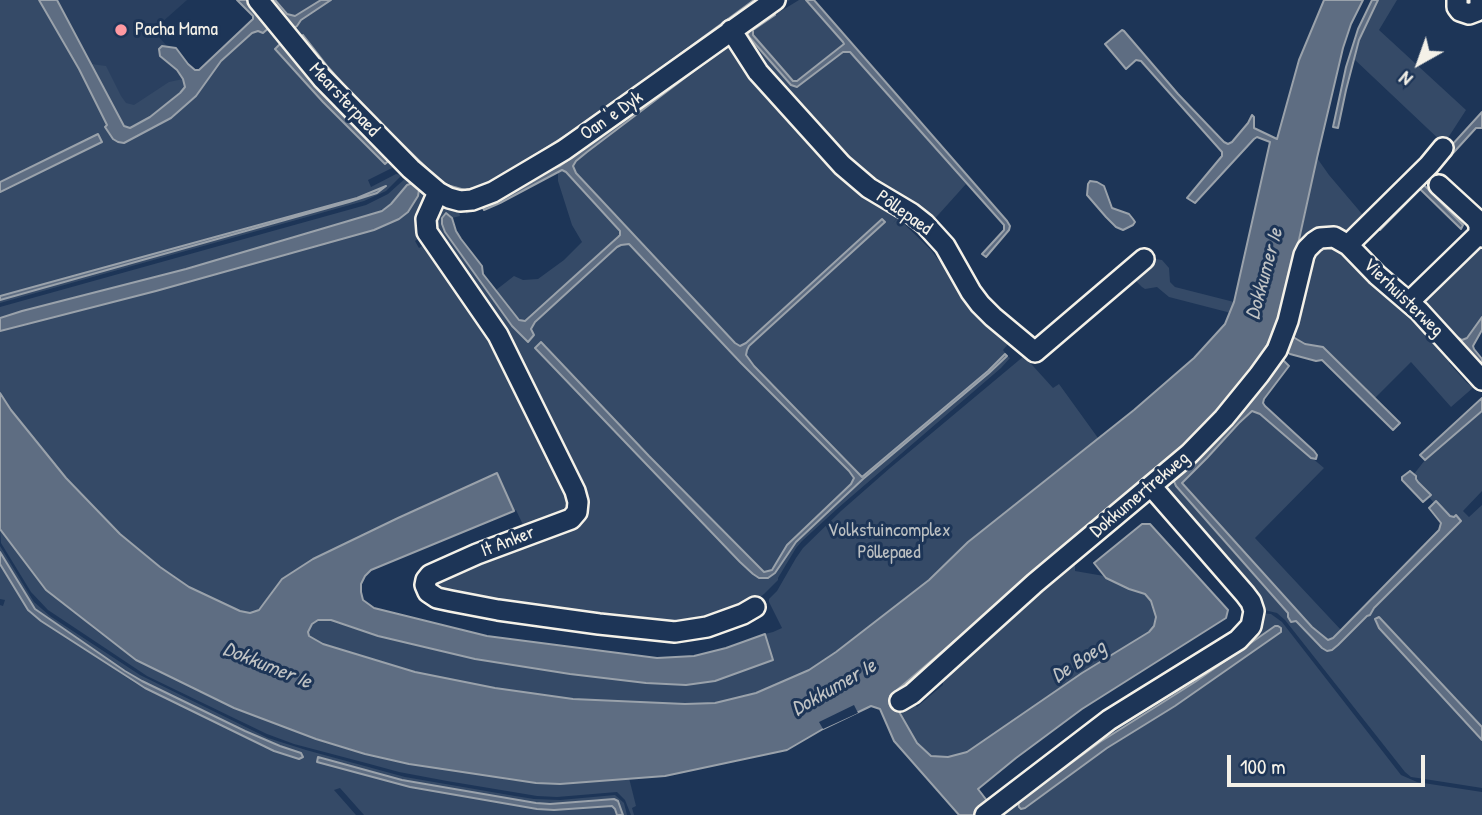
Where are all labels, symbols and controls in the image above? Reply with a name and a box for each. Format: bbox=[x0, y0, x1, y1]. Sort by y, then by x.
place label: Pacha Mama bbox=[135, 19, 218, 41]
marker: Pacha Mama bbox=[113, 22, 129, 38]
north arrow bbox=[1384, 28, 1454, 98]
street label: Mearsterpaed bbox=[304, 58, 384, 142]
text: N bbox=[1393, 66, 1418, 92]
street label: Oan 'e Dyk bbox=[576, 86, 648, 146]
street label: Pôllepaed bbox=[872, 186, 936, 240]
water label: Dokkumer Ie bbox=[1241, 226, 1289, 322]
street label: Vierhuisterweg bbox=[1358, 254, 1448, 342]
street label: Dokkumertrekweg bbox=[1086, 447, 1194, 543]
park label: Volkstuincomplex Pôllepaed bbox=[828, 520, 950, 564]
street label: It Anker bbox=[478, 521, 538, 563]
water label: De Boeg bbox=[1047, 635, 1111, 689]
water label: Dokkumer Ie bbox=[219, 637, 315, 695]
water label: Dokkumer Ie bbox=[787, 654, 881, 722]
scale bar bbox=[1230, 742, 1428, 786]
text: 100 m bbox=[1240, 752, 1286, 781]

